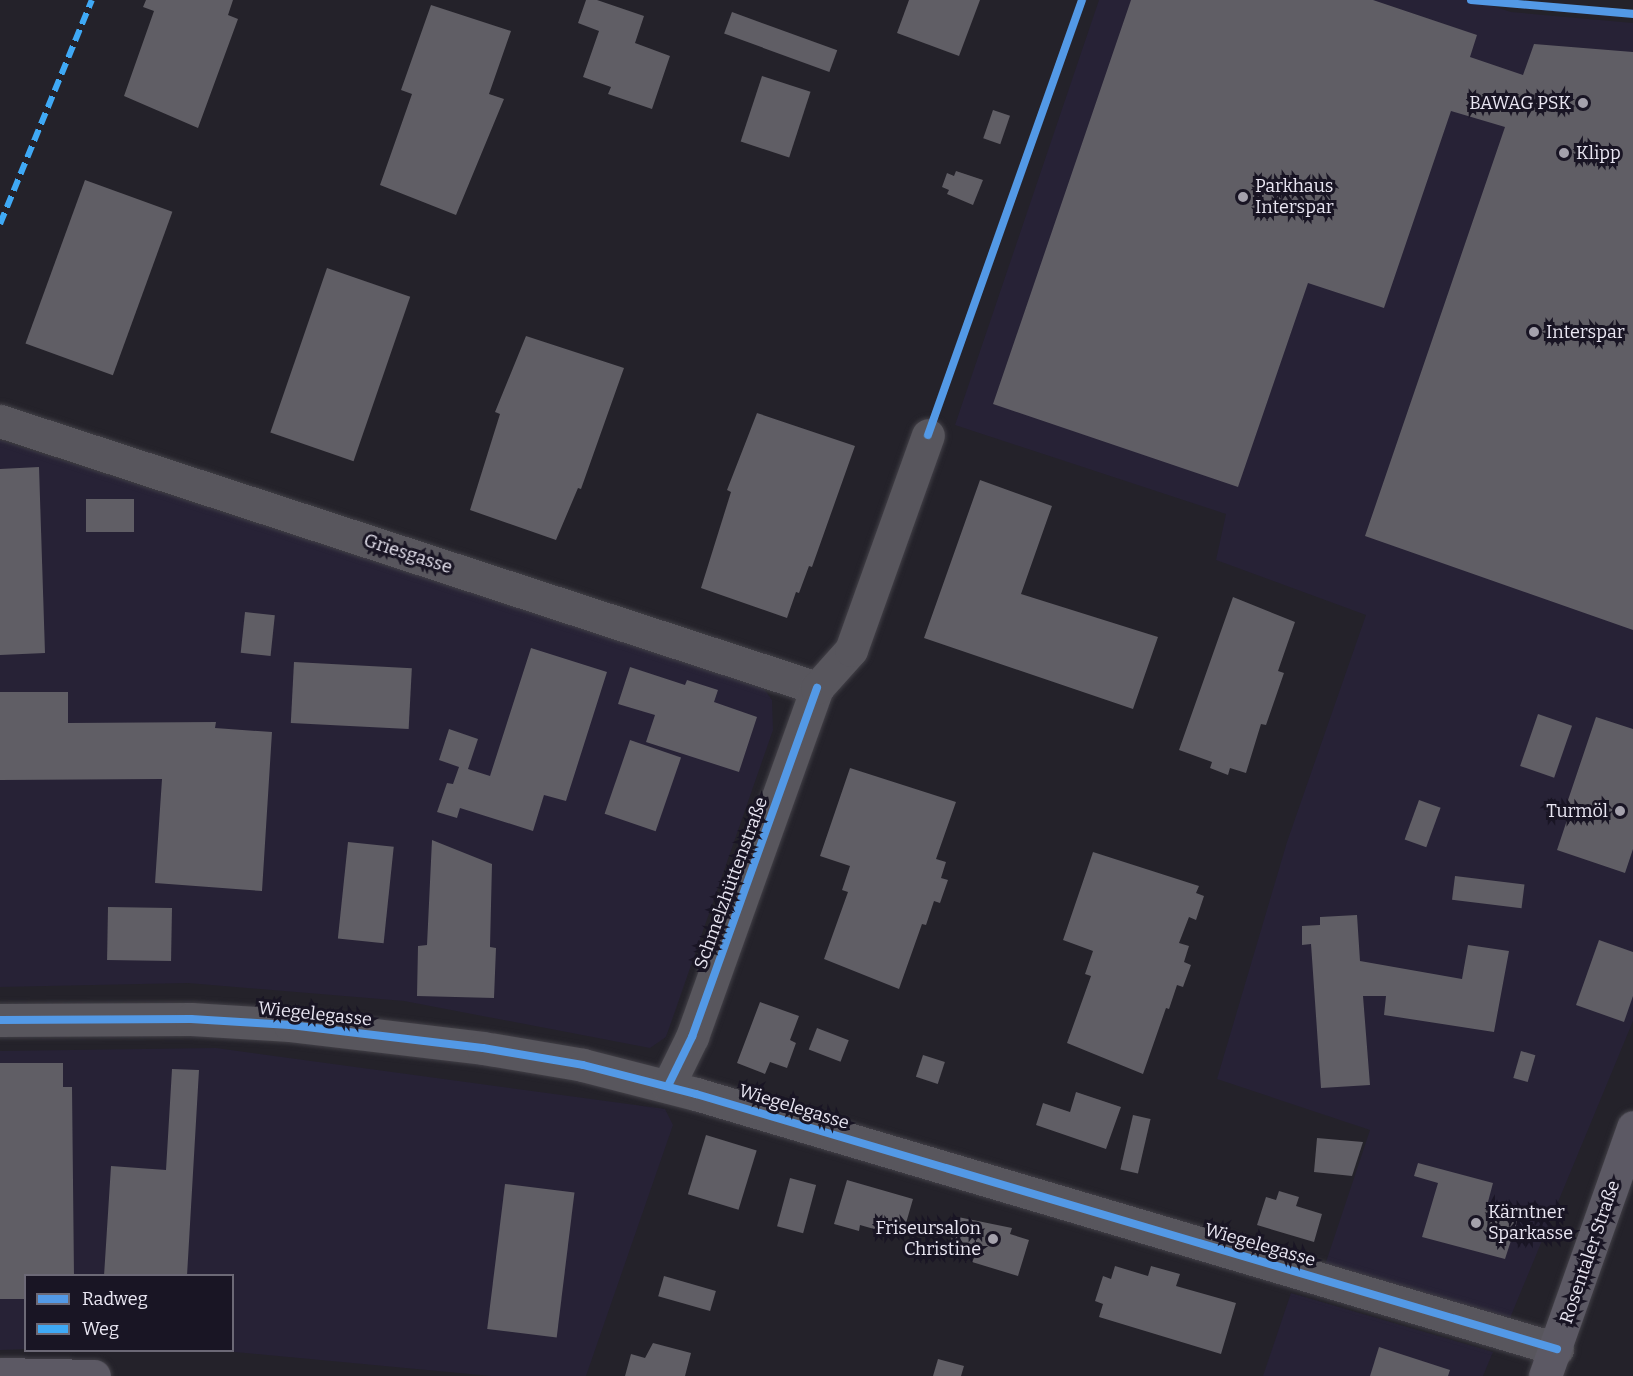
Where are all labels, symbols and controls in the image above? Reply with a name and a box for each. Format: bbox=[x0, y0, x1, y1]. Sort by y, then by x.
place label: BAWAG PSK bbox=[1469, 92, 1571, 114]
marker: BAWAG PSK bbox=[1576, 96, 1590, 110]
place label: Klipp bbox=[1576, 142, 1621, 164]
marker: Klipp bbox=[1557, 146, 1571, 160]
place label: Parkhaus Interspar bbox=[1255, 176, 1334, 219]
marker: Parkhaus Interspar bbox=[1236, 190, 1250, 204]
place label: Interspar bbox=[1546, 321, 1625, 343]
marker: Interspar bbox=[1527, 325, 1541, 339]
street label: Griesgasse bbox=[361, 530, 455, 578]
street label: Schmelzhüttenstraße bbox=[690, 794, 772, 972]
place label: Turmöl bbox=[1546, 800, 1608, 822]
marker: Turmöl bbox=[1613, 804, 1627, 818]
street label: Wiegelegasse bbox=[257, 997, 373, 1031]
street label: Wiegelegasse bbox=[736, 1080, 852, 1134]
street label: Rosentaler Straße bbox=[1555, 1178, 1625, 1326]
place label: Kärntner Sparkasse bbox=[1488, 1202, 1573, 1244]
marker: Kärntner Sparkasse bbox=[1469, 1216, 1483, 1230]
place label: Friseursalon Christine bbox=[875, 1218, 981, 1260]
street label: Wiegelegasse bbox=[1202, 1219, 1318, 1271]
marker: Friseursalon Christine bbox=[986, 1232, 1000, 1246]
legend bbox=[24, 1274, 234, 1352]
text: Radweg bbox=[82, 1288, 148, 1310]
text: Weg bbox=[82, 1318, 119, 1340]

